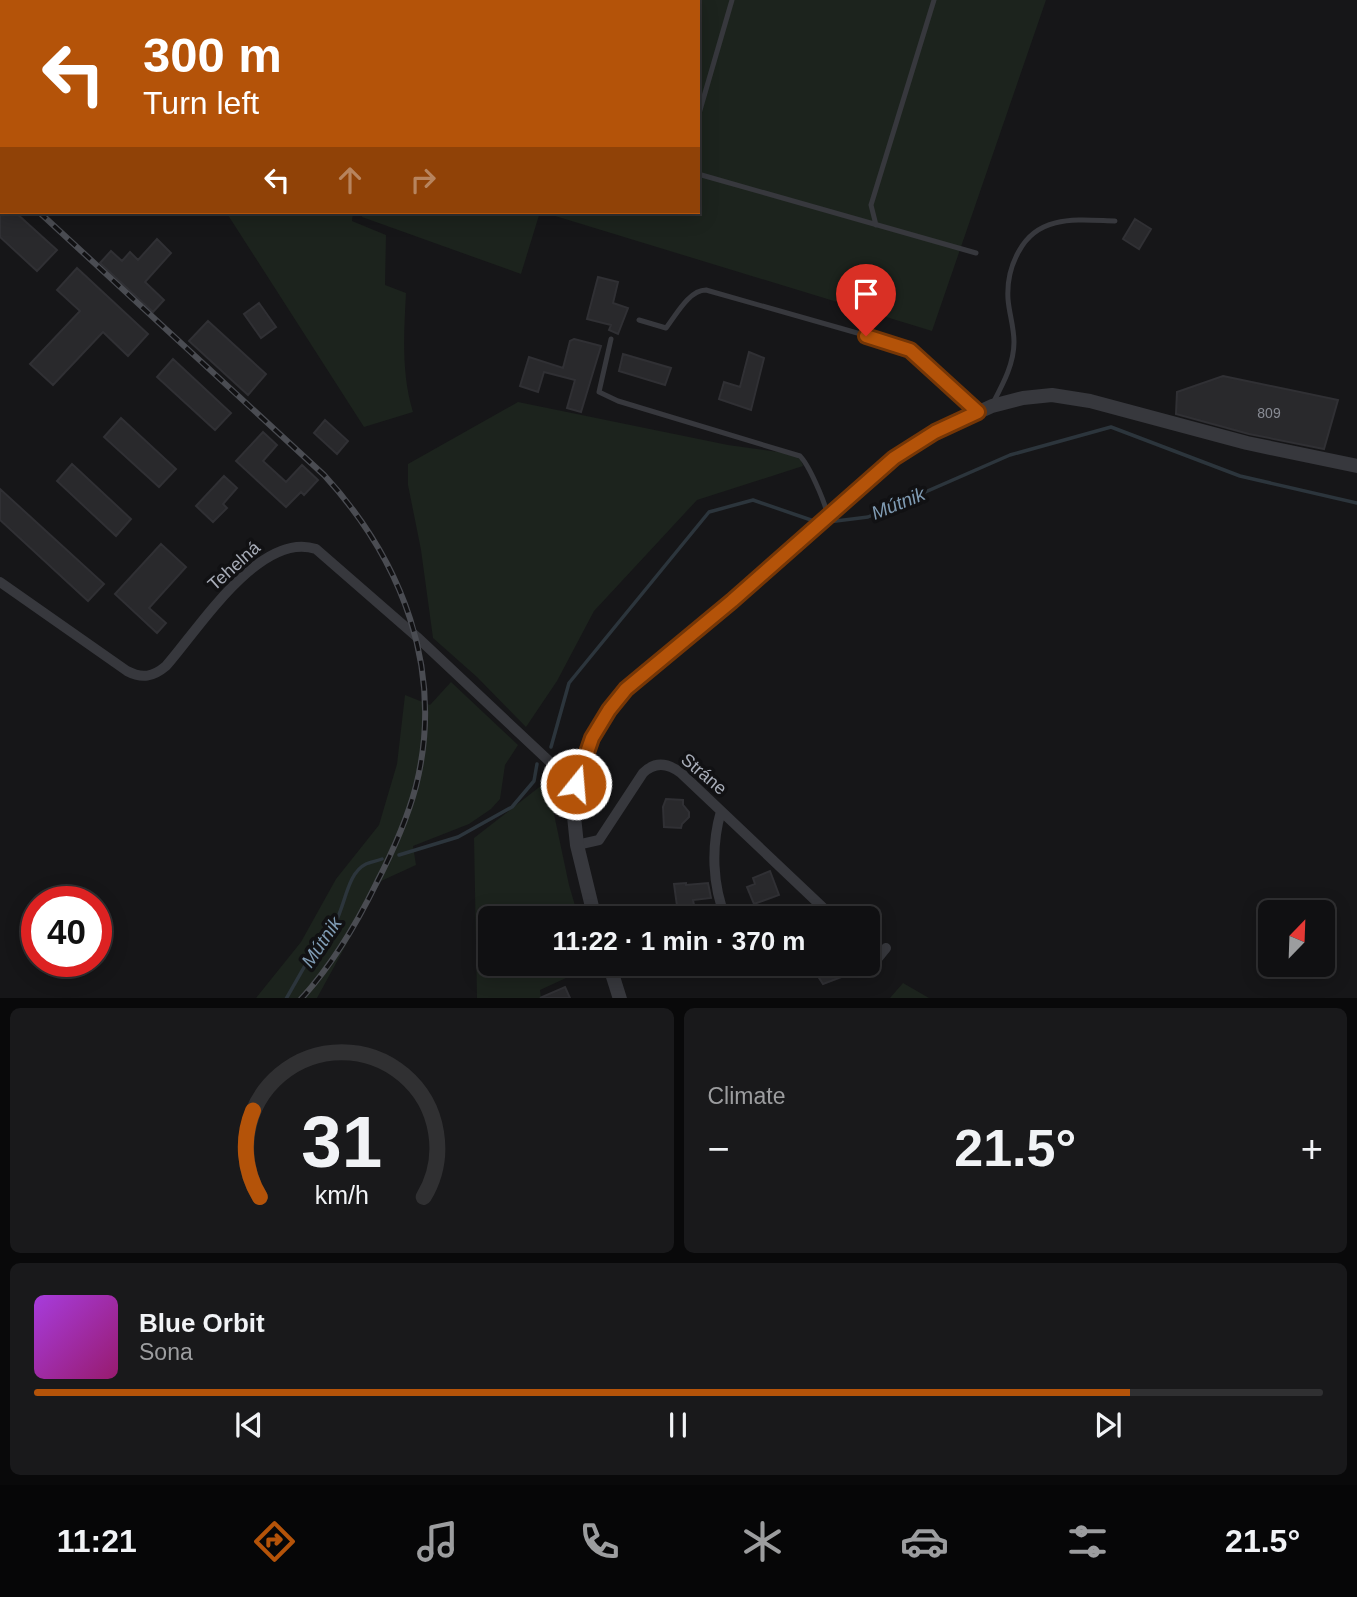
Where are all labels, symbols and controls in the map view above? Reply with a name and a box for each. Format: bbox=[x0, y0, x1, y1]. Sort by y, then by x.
icon: left bbox=[28, 28, 119, 119]
text: 300 m bbox=[143, 28, 282, 82]
text: Turn left bbox=[143, 85, 259, 121]
icon: left bbox=[258, 161, 296, 199]
icon: ahead bbox=[331, 161, 369, 199]
icon: right bbox=[404, 161, 442, 199]
pin bbox=[836, 264, 896, 336]
icon: arrive bbox=[847, 275, 885, 313]
house number: 809 bbox=[1257, 405, 1281, 421]
water label: Mútnik bbox=[868, 483, 929, 524]
street label: Tehelná bbox=[204, 537, 265, 595]
position arrow bbox=[539, 747, 613, 821]
street label: Stráne bbox=[677, 749, 731, 799]
speed limit sign: 40 bbox=[21, 886, 112, 977]
north arrow bbox=[1258, 900, 1335, 976]
map controls bbox=[1258, 900, 1335, 977]
water label: Mútnik bbox=[297, 912, 347, 971]
text: 11:22 · 1 min · 370 m bbox=[553, 926, 805, 956]
text: Climate bbox=[708, 1083, 785, 1109]
text: 31 bbox=[301, 1101, 382, 1182]
text: 21.5° bbox=[954, 1119, 1076, 1177]
text: − bbox=[708, 1128, 730, 1170]
text: + bbox=[1301, 1128, 1323, 1170]
text: km/h bbox=[315, 1180, 369, 1208]
text: Blue Orbit bbox=[139, 1308, 265, 1338]
text: Sona bbox=[139, 1339, 193, 1365]
icon: previous bbox=[230, 1406, 268, 1444]
icon: pause bbox=[659, 1406, 697, 1444]
icon: next bbox=[1089, 1406, 1127, 1444]
icon: directions bbox=[250, 1517, 299, 1566]
icon: music bbox=[413, 1517, 462, 1566]
icon: phone bbox=[575, 1517, 624, 1566]
icon: climate bbox=[738, 1517, 787, 1566]
icon: car bbox=[900, 1517, 949, 1566]
icon: filters bbox=[1063, 1517, 1112, 1566]
text: 11:21 bbox=[57, 1523, 137, 1559]
text: 21.5° bbox=[1225, 1523, 1300, 1559]

